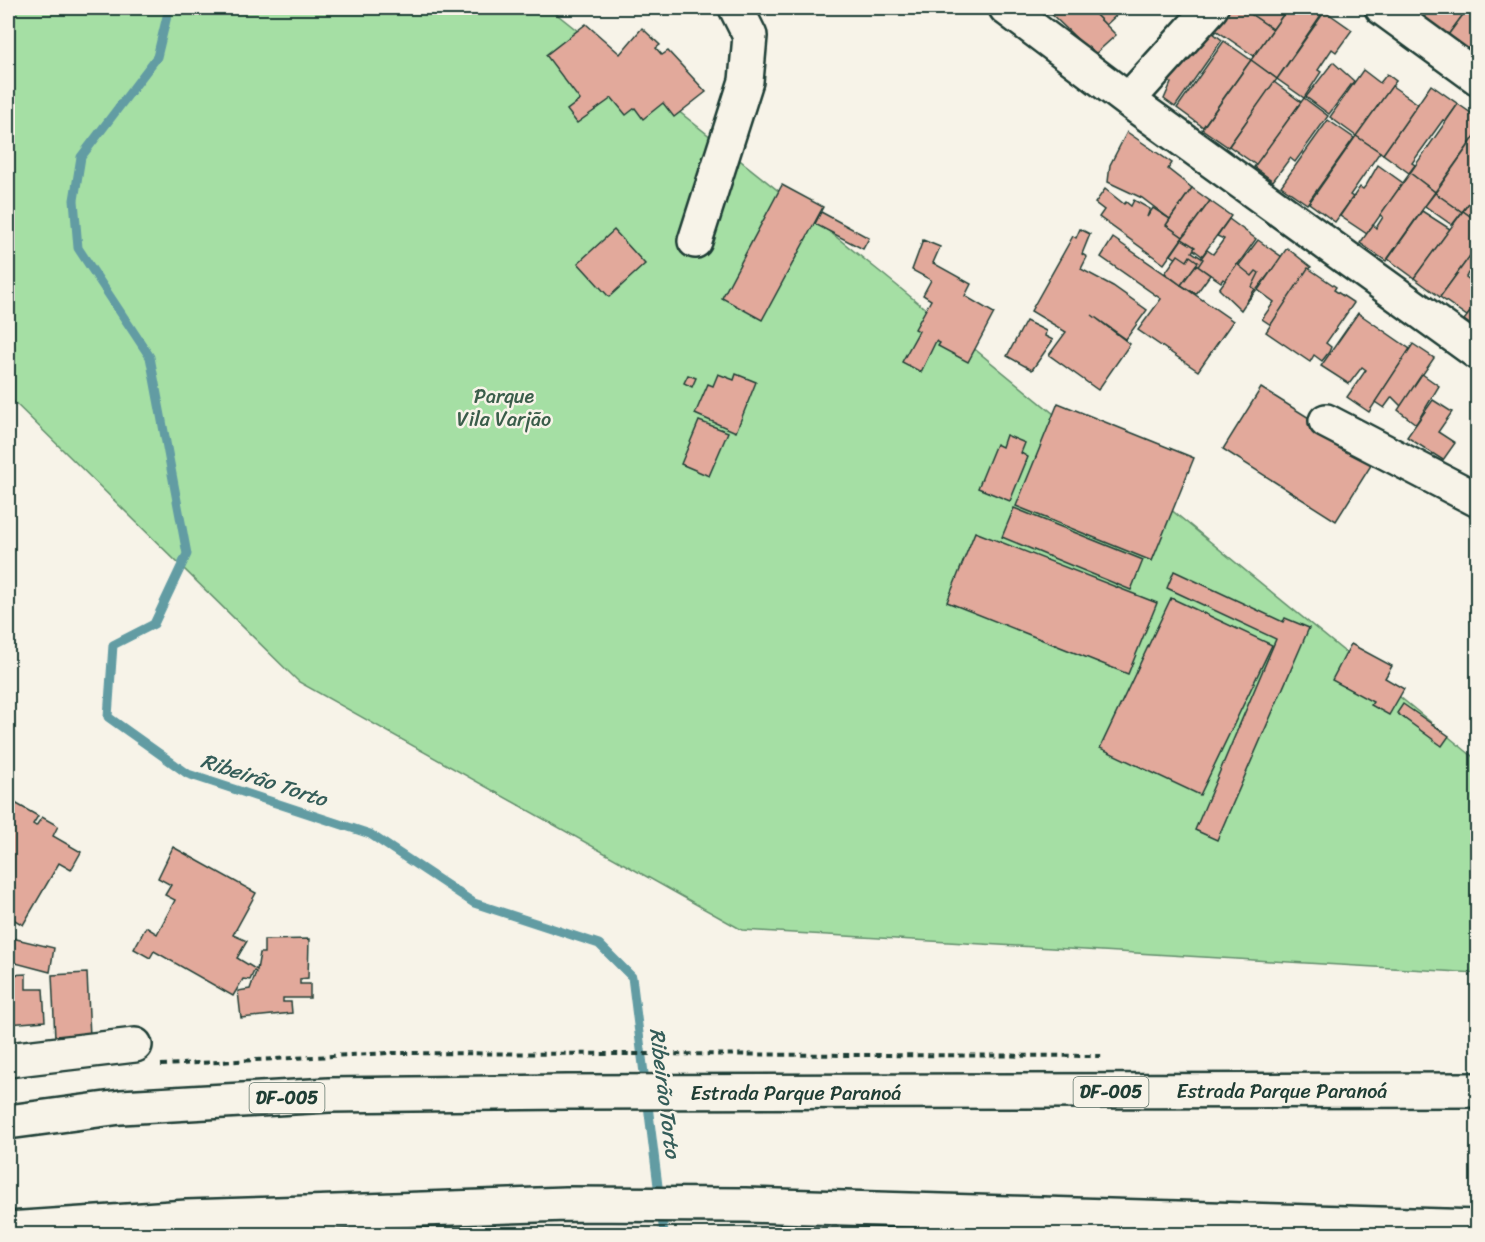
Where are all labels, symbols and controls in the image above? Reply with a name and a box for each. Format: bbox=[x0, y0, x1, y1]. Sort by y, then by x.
park label: Parque Vila Varjão bbox=[457, 379, 551, 437]
water label: Ribeirão Torto bbox=[196, 742, 333, 819]
water label: Ribeirão Torto bbox=[638, 1026, 692, 1162]
street label: Estrada Parque Paranoá bbox=[1177, 1074, 1387, 1109]
street label: Estrada Parque Paranoá bbox=[691, 1076, 901, 1111]
road number: DF-005 bbox=[1074, 1077, 1148, 1107]
road number: DF-005 bbox=[250, 1083, 324, 1113]

